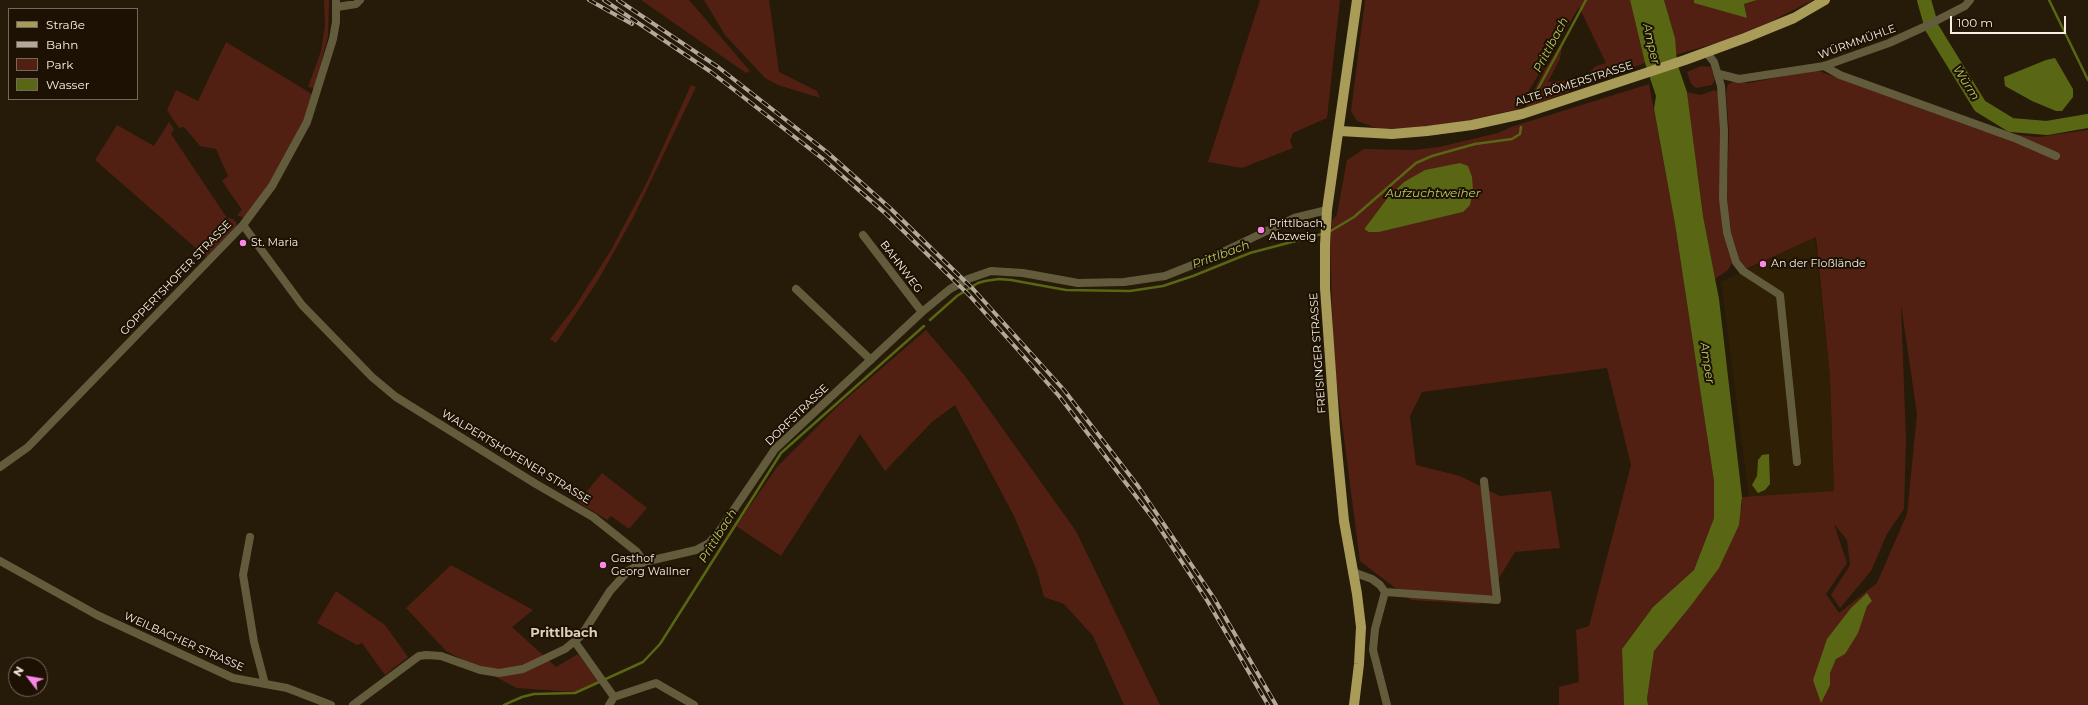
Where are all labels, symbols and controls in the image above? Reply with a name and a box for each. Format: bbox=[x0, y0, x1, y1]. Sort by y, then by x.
legend bbox=[8, 8, 138, 100]
scale bar bbox=[1952, 8, 2068, 34]
water label: Prittlbach bbox=[1531, 15, 1571, 75]
text: 100 m bbox=[1957, 15, 1993, 30]
text: Straße bbox=[46, 17, 85, 32]
water label: Amper bbox=[1639, 22, 1663, 66]
street label: WÜRMMÜHLE bbox=[1817, 22, 1897, 62]
text: Bahn bbox=[46, 37, 78, 52]
text: Park bbox=[46, 57, 73, 72]
street label: ALTE RÖMERSTRASSE bbox=[1514, 59, 1634, 109]
water label: Würm bbox=[1950, 63, 1982, 103]
text: Wasser bbox=[46, 77, 90, 92]
water label: Aufzuchtweiher bbox=[1385, 186, 1481, 200]
place label: Prittlbach, Abzweig bbox=[1269, 217, 1325, 243]
street label: GOPPERTSHOFER STRASSE bbox=[118, 218, 234, 338]
marker: Prittlbach, Abzweig bbox=[1256, 225, 1266, 235]
place label: St. Maria bbox=[251, 236, 298, 250]
marker: St. Maria bbox=[238, 238, 248, 248]
street label: BAHNWEG bbox=[877, 238, 925, 296]
water label: Prittlbach bbox=[1190, 238, 1252, 272]
place label: An der Floßlände bbox=[1771, 257, 1866, 271]
marker: An der Floßlände bbox=[1758, 259, 1768, 269]
street label: FREISINGER STRASSE bbox=[1307, 292, 1329, 414]
water label: Amper bbox=[1697, 341, 1717, 385]
street label: DORFSTRASSE bbox=[763, 381, 831, 449]
street label: WALPERTSHOFENER STRASSE bbox=[439, 407, 593, 507]
water label: Prittlbach bbox=[696, 507, 740, 565]
place label: Gasthof Georg Wallner bbox=[611, 552, 690, 578]
marker: Gasthof Georg Wallner bbox=[598, 560, 608, 570]
street label: WEILBACHER STRASSE bbox=[122, 610, 246, 674]
district label: Prittlbach bbox=[530, 625, 598, 641]
north arrow bbox=[8, 657, 48, 697]
text: N bbox=[10, 664, 27, 679]

